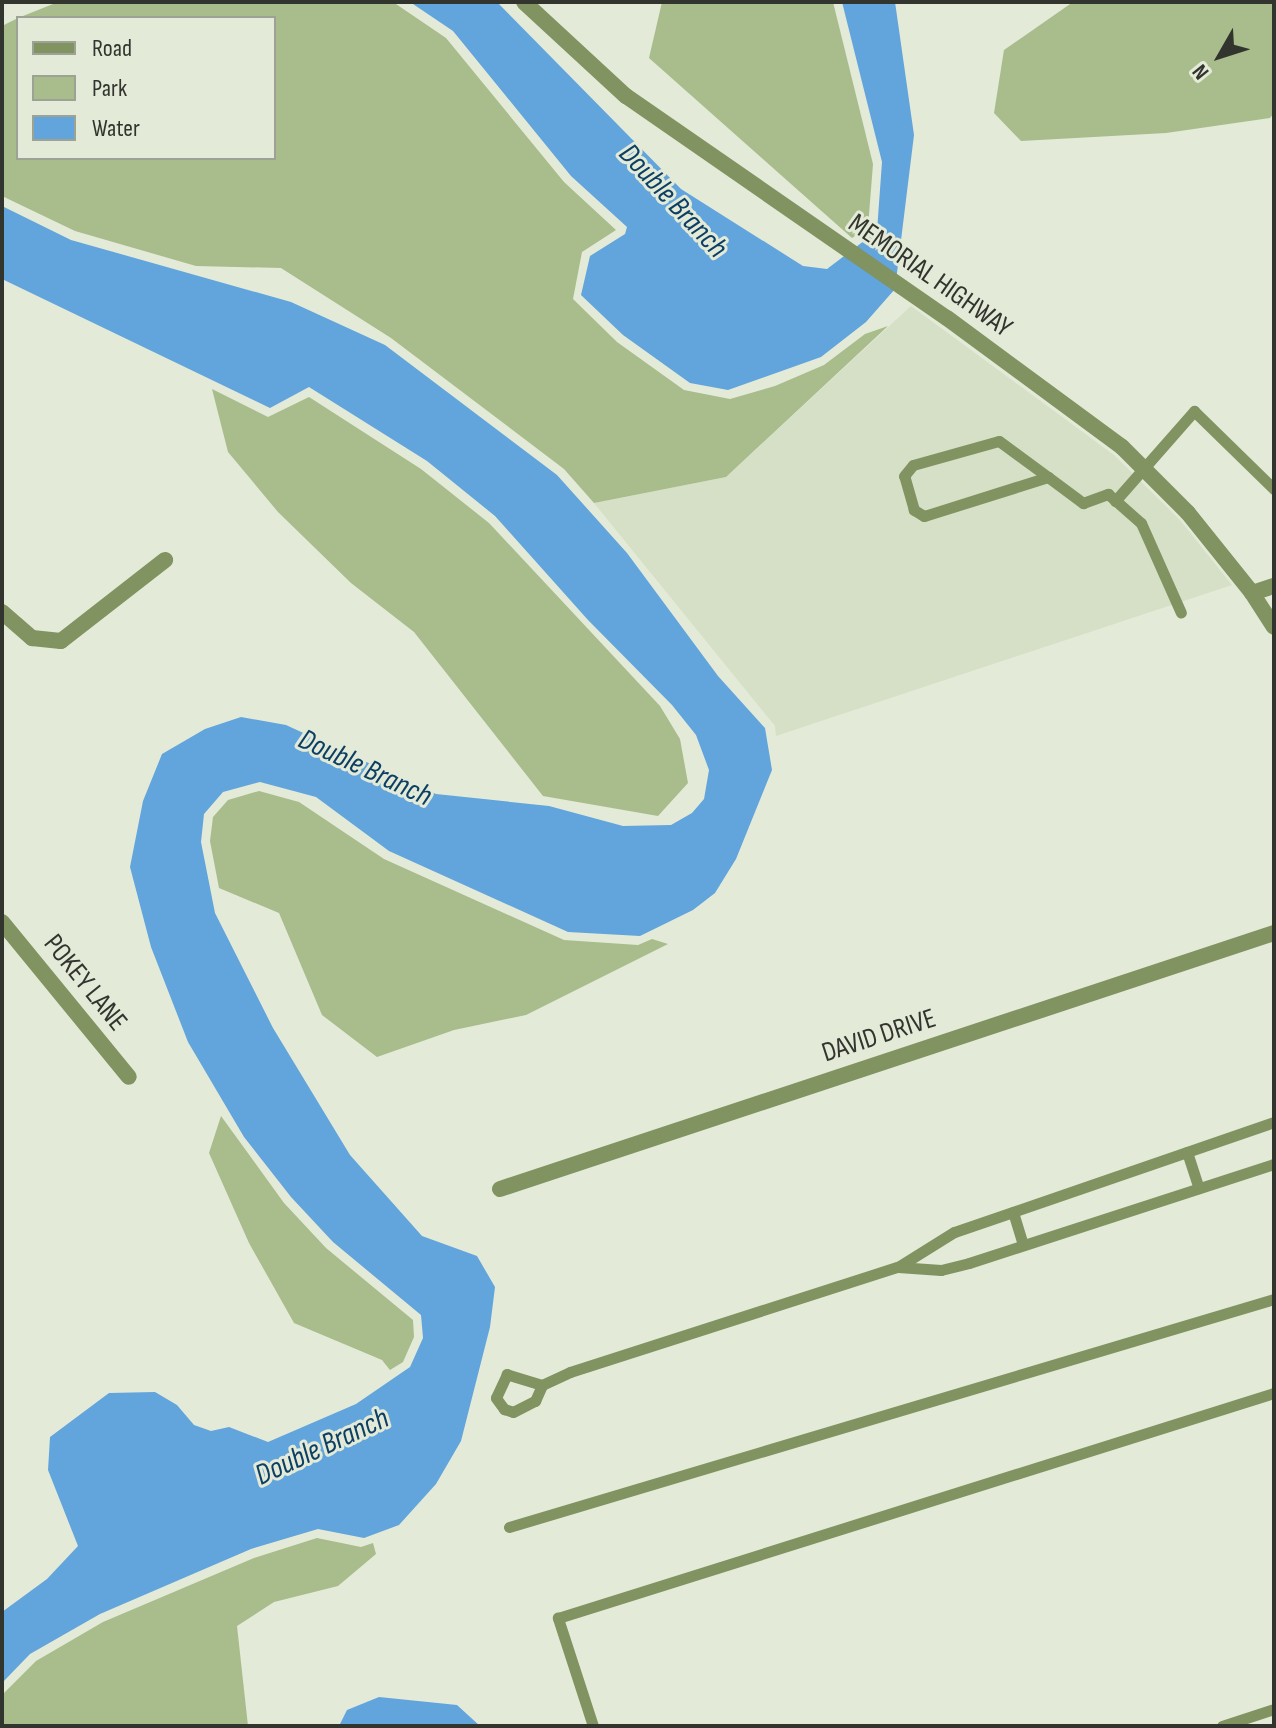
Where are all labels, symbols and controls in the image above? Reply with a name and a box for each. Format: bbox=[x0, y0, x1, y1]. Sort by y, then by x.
legend bbox=[16, 16, 276, 160]
north arrow bbox=[1180, 16, 1260, 96]
text: Road bbox=[92, 34, 132, 63]
text: N bbox=[1187, 58, 1215, 84]
text: Park bbox=[92, 74, 127, 103]
text: Water bbox=[92, 114, 140, 143]
water label: Double Branch bbox=[611, 136, 735, 266]
street label: MEMORIAL HIGHWAY bbox=[842, 207, 1018, 345]
water label: Double Branch bbox=[293, 721, 437, 815]
street label: POKEY LANE bbox=[36, 928, 134, 1038]
street label: DAVID DRIVE bbox=[818, 1002, 940, 1070]
water label: Double Branch bbox=[250, 1400, 394, 1494]

